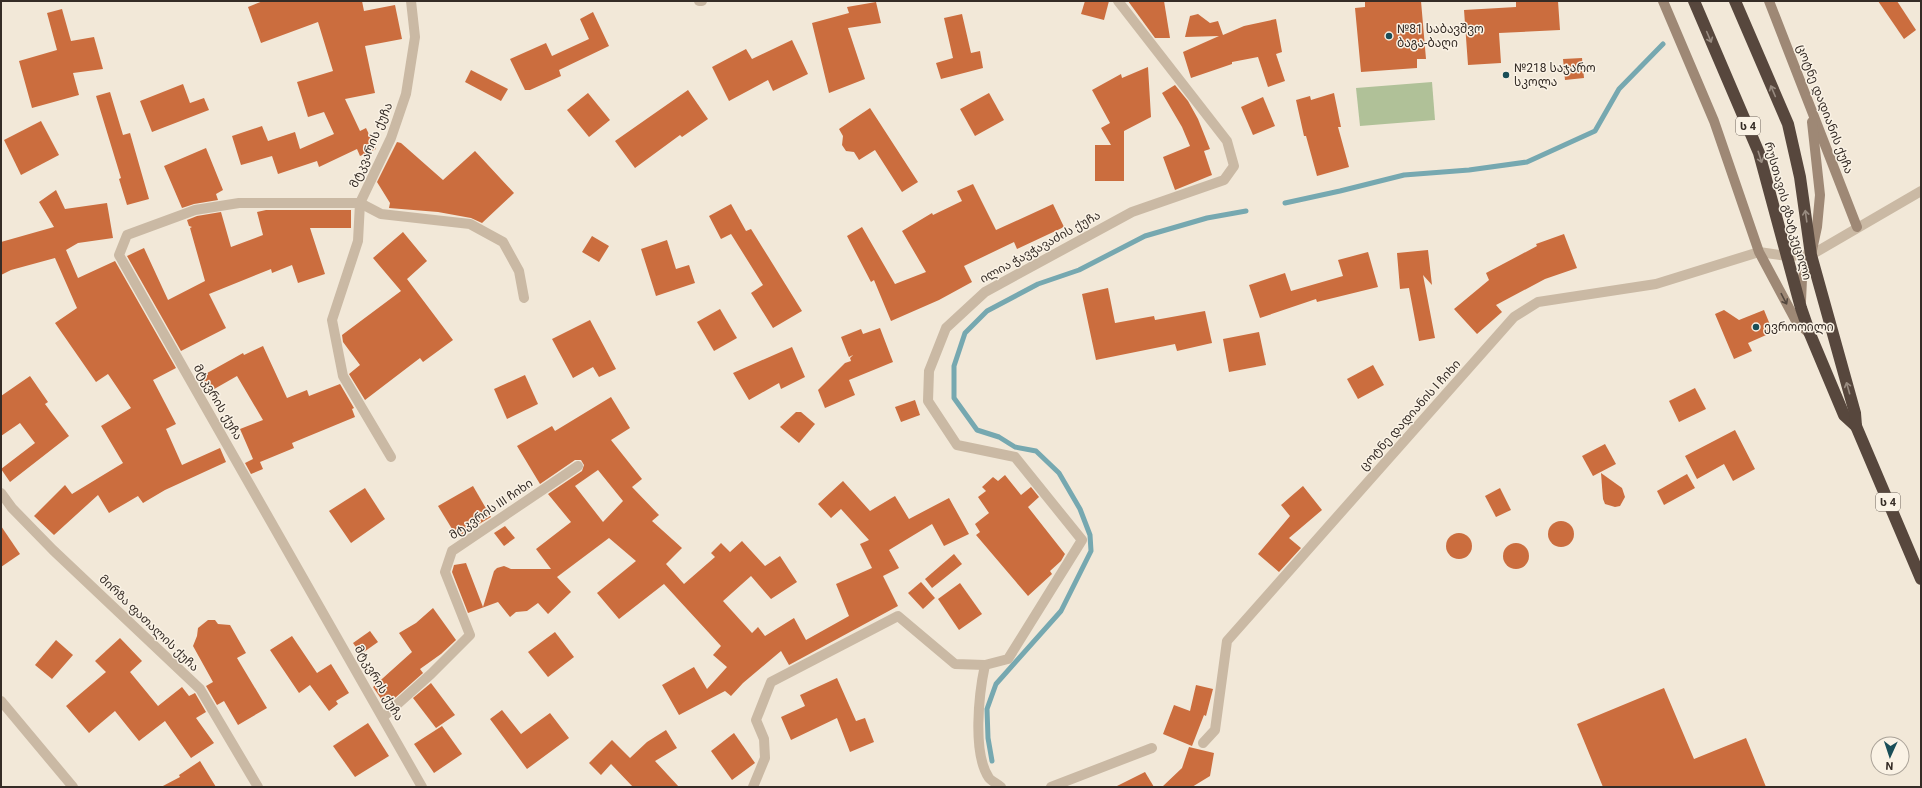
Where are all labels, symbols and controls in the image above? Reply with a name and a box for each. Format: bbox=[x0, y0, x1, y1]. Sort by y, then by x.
place label: №81 საბავშვო ბაგა-ბაღი bbox=[1397, 22, 1484, 51]
one-way arrow bbox=[1706, 30, 1714, 42]
marker: №81 საბავშვო ბაგა-ბაღი bbox=[1384, 31, 1394, 41]
street label: ცოტნე დადიანის ქუჩა bbox=[1793, 42, 1856, 176]
place label: №218 საჯარო სკოლა bbox=[1514, 61, 1596, 90]
marker: №218 საჯარო სკოლა bbox=[1501, 70, 1511, 80]
one-way arrow bbox=[1769, 85, 1777, 97]
street label: მტკვარის ქუჩა bbox=[347, 100, 395, 190]
road number: ს 4 bbox=[1736, 117, 1760, 135]
street label: რუსთავის გზატკეცილი bbox=[1761, 140, 1814, 282]
one-way arrow bbox=[1757, 150, 1764, 163]
street label: ილია ჭავჭავაძის ქუჩა bbox=[977, 208, 1103, 287]
one-way arrow bbox=[1802, 210, 1810, 223]
one-way arrow bbox=[1781, 293, 1788, 305]
place label: ევროოილი bbox=[1764, 320, 1834, 335]
marker: ევროოილი bbox=[1751, 322, 1761, 332]
street label: ცოტნე დადიანის I ჩიხი bbox=[1357, 357, 1464, 474]
street label: მტკვრის ქუჩა bbox=[191, 362, 245, 442]
one-way arrow bbox=[1844, 382, 1851, 395]
street label: მტკვრის III ჩიხი bbox=[447, 476, 535, 542]
road number: ს 4 bbox=[1876, 493, 1900, 511]
street label: მირზა ფათალის ქუჩა bbox=[96, 572, 202, 675]
street label: მტკვრის ქუჩა bbox=[352, 643, 406, 723]
north arrow bbox=[1870, 736, 1910, 776]
text: N bbox=[1885, 759, 1894, 772]

